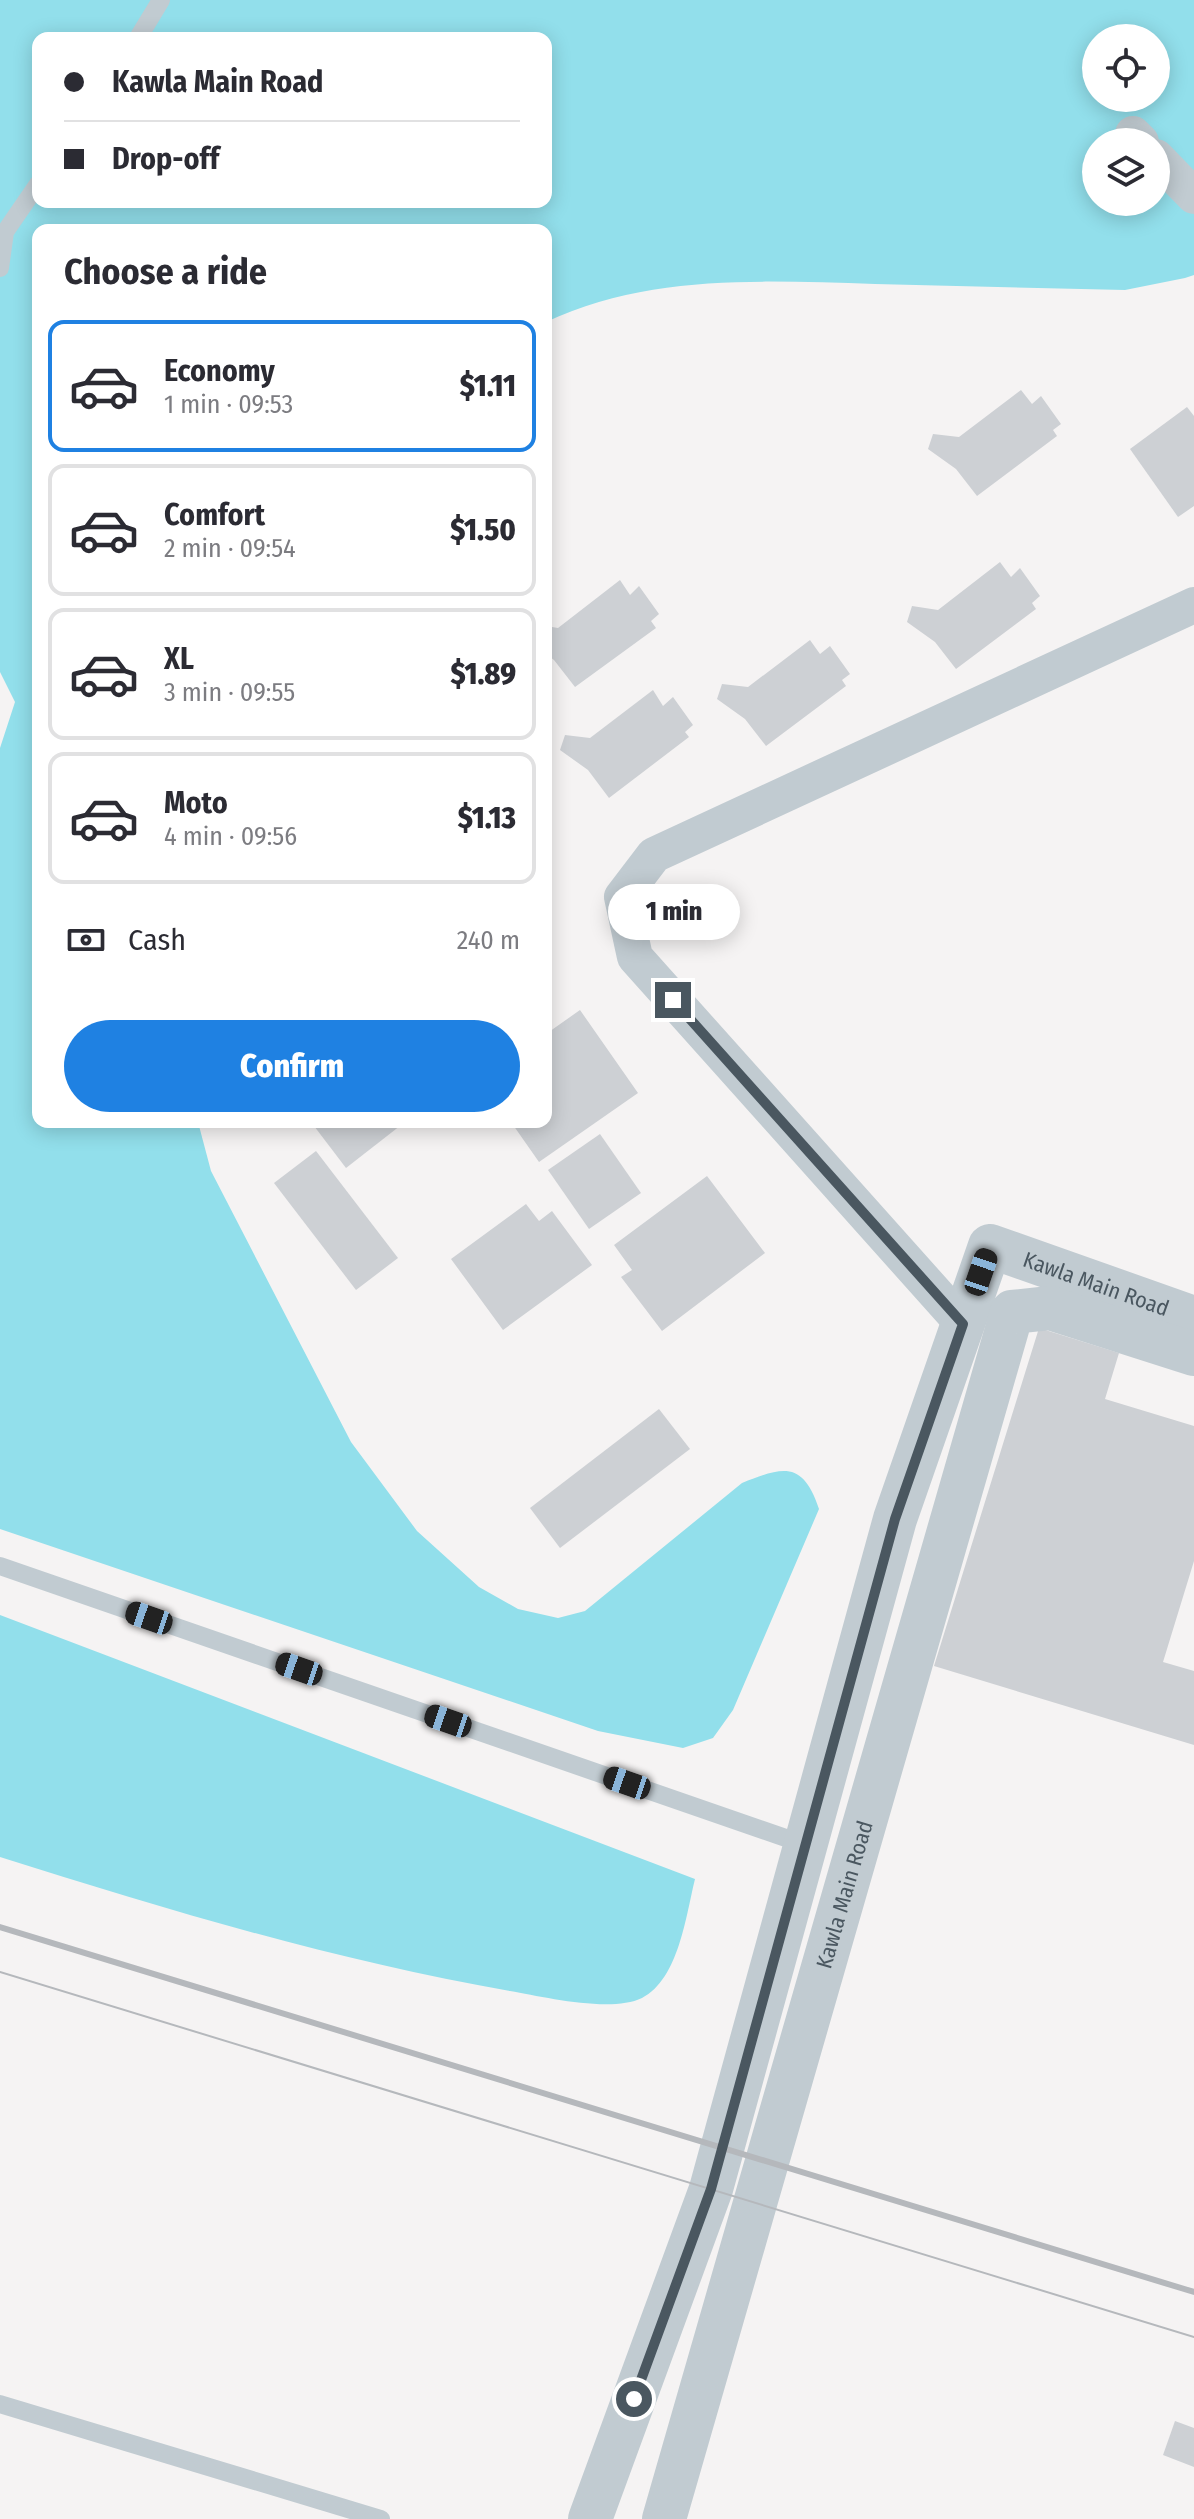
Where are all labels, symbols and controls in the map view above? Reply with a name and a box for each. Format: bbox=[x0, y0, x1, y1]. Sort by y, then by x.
map controls bbox=[1082, 24, 1170, 216]
button: locate bbox=[1082, 24, 1170, 112]
text: Kawla Main Road bbox=[112, 64, 323, 100]
button: layers bbox=[1082, 128, 1170, 216]
text: Drop-off bbox=[112, 141, 219, 177]
text: Choose a ride bbox=[64, 250, 267, 294]
icon: car bbox=[68, 350, 140, 422]
text: Economy bbox=[164, 353, 275, 389]
text: $1.11 bbox=[460, 368, 516, 404]
text: 1 min · 09:53 bbox=[164, 389, 293, 420]
icon: car bbox=[68, 494, 140, 566]
text: Comfort bbox=[164, 497, 265, 533]
text: $1.50 bbox=[450, 512, 516, 548]
text: 2 min · 09:54 bbox=[164, 533, 296, 564]
icon: car bbox=[68, 638, 140, 710]
text: XL bbox=[164, 641, 194, 677]
text: $1.89 bbox=[450, 656, 516, 692]
text: 3 min · 09:55 bbox=[164, 677, 295, 708]
icon: car bbox=[68, 782, 140, 854]
text: Moto bbox=[164, 785, 228, 821]
text: $1.13 bbox=[458, 800, 516, 836]
text: 4 min · 09:56 bbox=[164, 821, 297, 852]
callout: 1 min bbox=[607, 884, 739, 940]
text: 1 min bbox=[646, 896, 702, 927]
icon: cash bbox=[64, 918, 108, 962]
text: Cash bbox=[128, 922, 186, 958]
text: 240 m bbox=[457, 925, 520, 956]
route end bbox=[655, 982, 691, 1018]
button: Confirm bbox=[64, 1020, 520, 1112]
car bbox=[962, 1245, 1000, 1299]
street label: Kawla Main Road bbox=[1020, 1245, 1173, 1322]
car bbox=[122, 1599, 176, 1637]
car bbox=[272, 1650, 326, 1688]
car bbox=[421, 1702, 475, 1740]
car bbox=[600, 1764, 654, 1802]
street label: Kawla Main Road bbox=[810, 1817, 878, 1972]
route start bbox=[616, 2381, 652, 2417]

